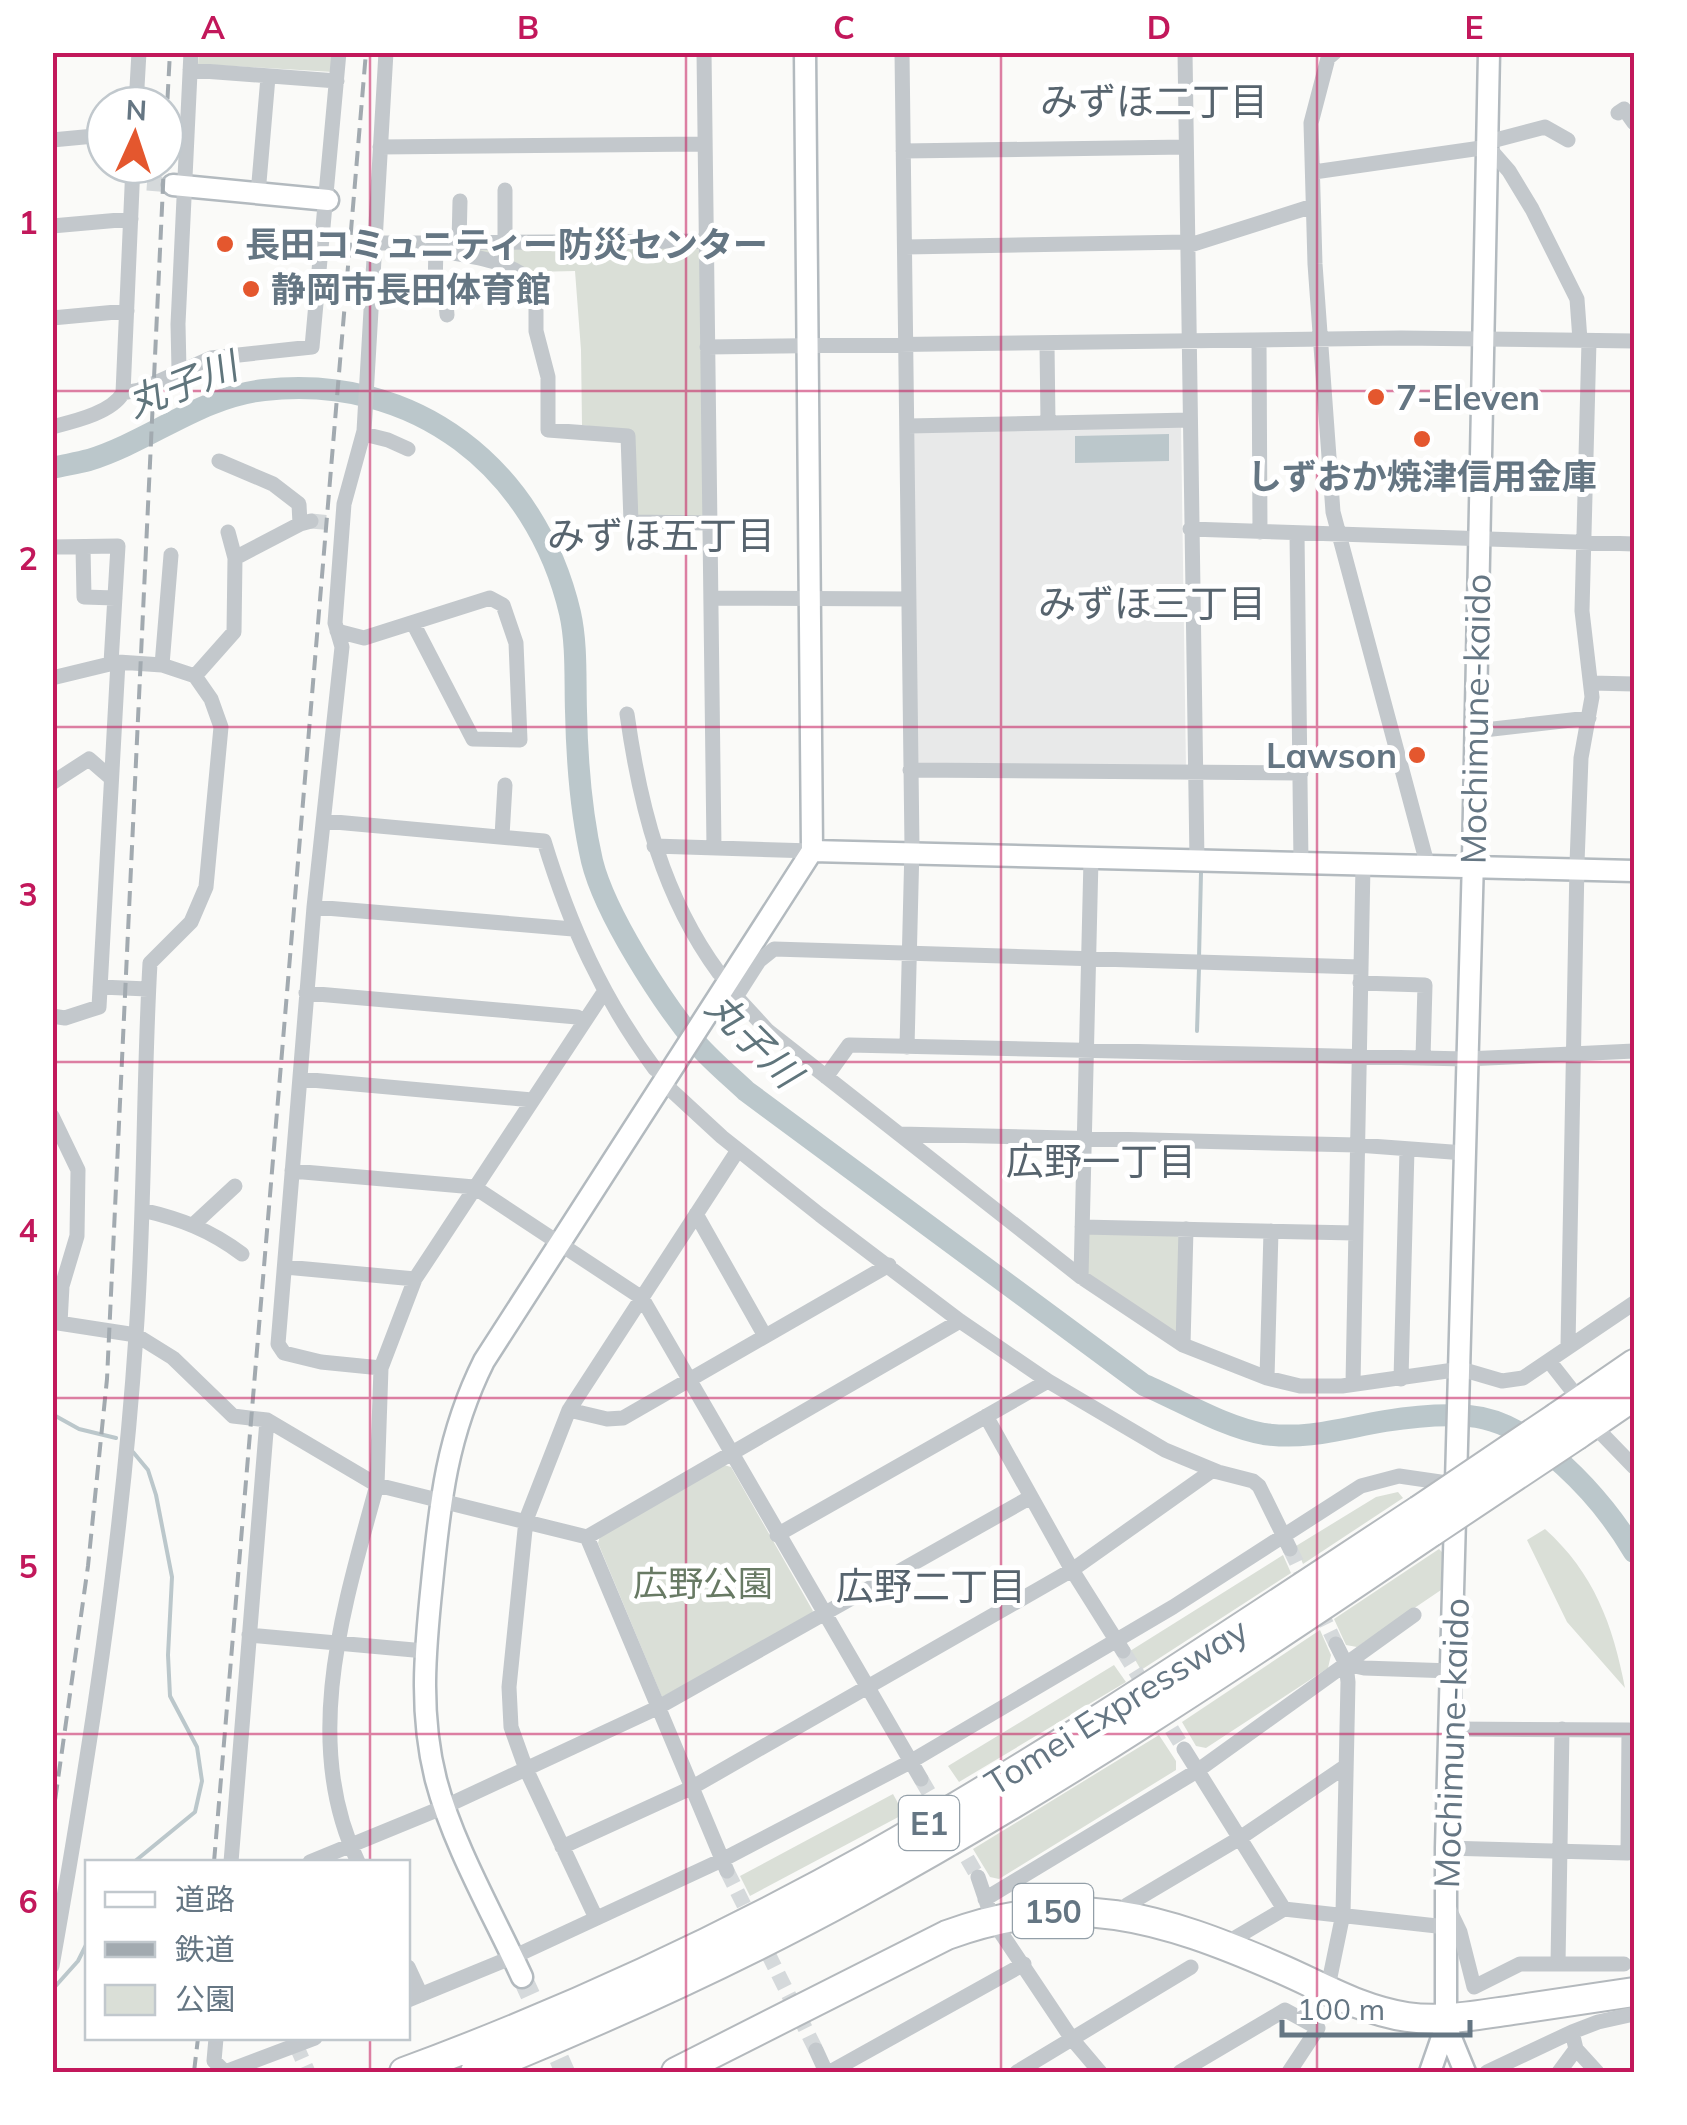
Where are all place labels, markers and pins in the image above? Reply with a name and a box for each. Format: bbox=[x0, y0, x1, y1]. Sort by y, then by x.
place label: 長田コミュニティー防災センター bbox=[245, 222, 768, 266]
marker: 長田コミュニティー防災センター bbox=[214, 233, 236, 255]
place label: 静岡市長田体育館 bbox=[271, 267, 551, 311]
marker: 静岡市長田体育館 bbox=[240, 278, 262, 300]
place label: 7-Eleven bbox=[1396, 375, 1540, 419]
marker: 7-Eleven bbox=[1365, 386, 1387, 408]
marker: しずおか焼津信用金庫 bbox=[1411, 428, 1433, 450]
place label: しずおか焼津信用金庫 bbox=[1247, 454, 1597, 498]
place label: Lawson bbox=[1266, 733, 1397, 777]
marker: Lawson bbox=[1406, 744, 1428, 766]

